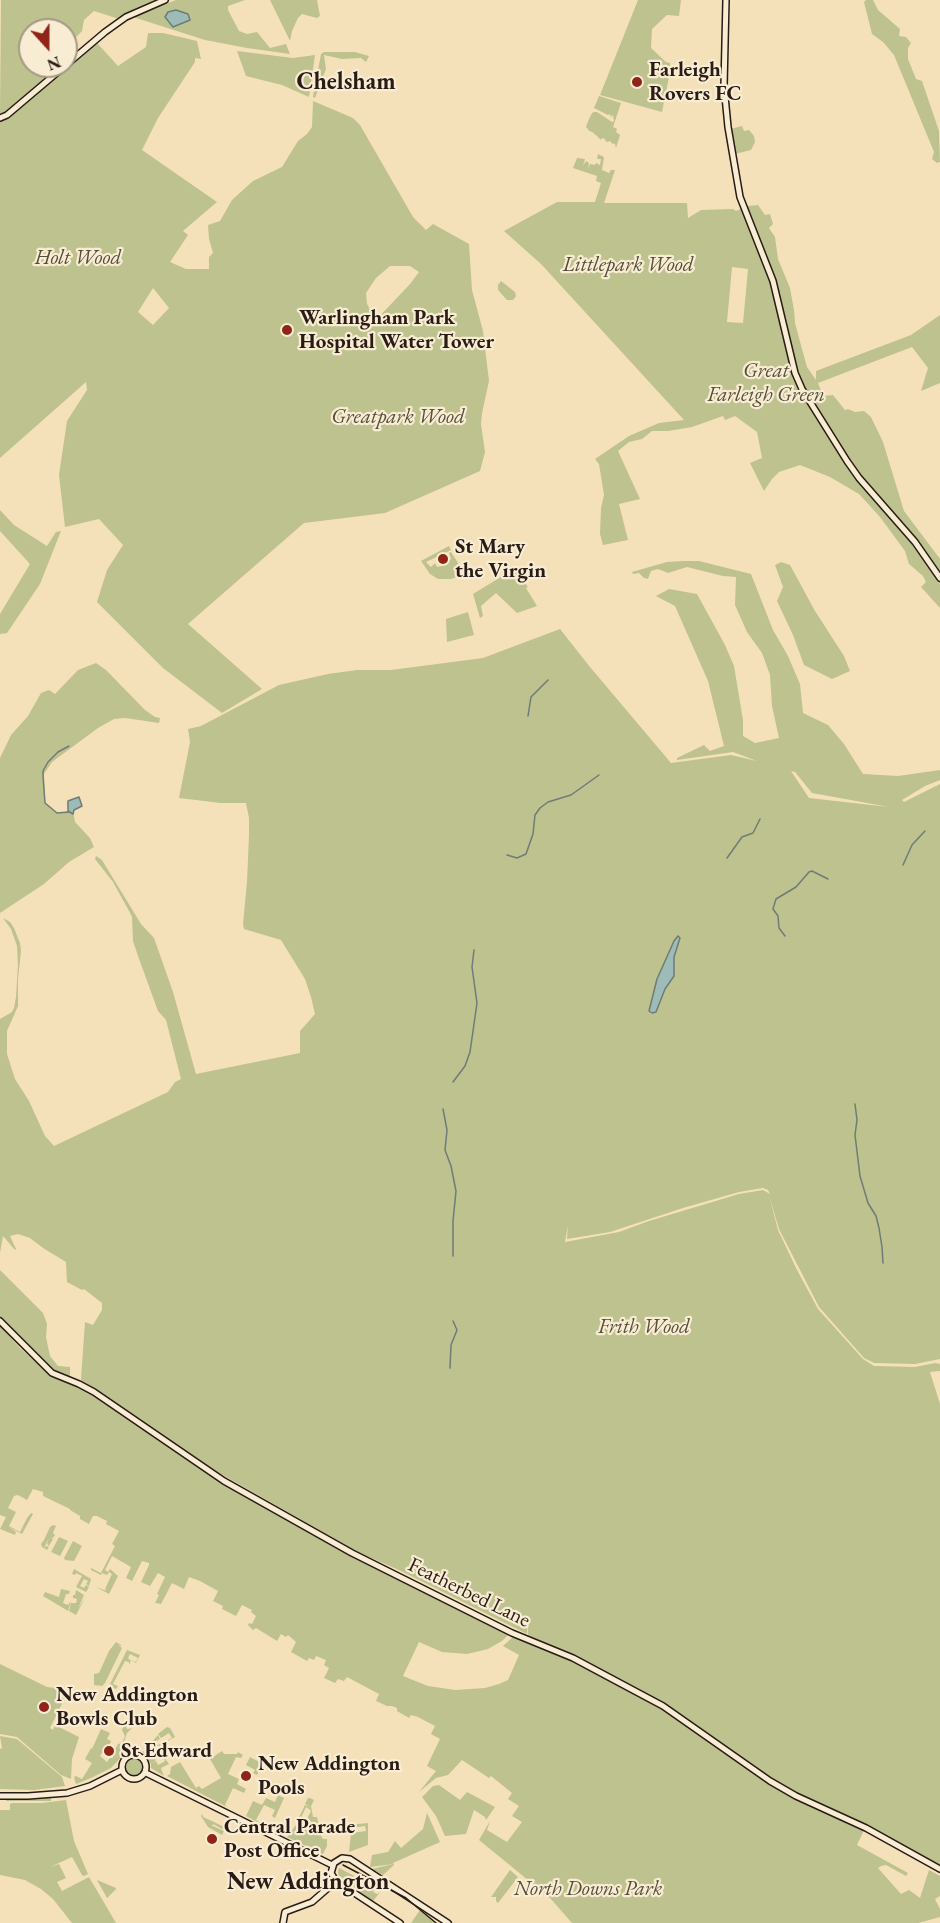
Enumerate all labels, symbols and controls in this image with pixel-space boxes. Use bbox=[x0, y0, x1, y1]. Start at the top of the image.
north arrow bbox=[18, 18, 78, 78]
text: N bbox=[44, 51, 64, 76]
place label: Farleigh Rovers FC bbox=[649, 57, 741, 107]
district label: Chelsham bbox=[296, 68, 396, 96]
marker: Farleigh Rovers FC bbox=[630, 75, 644, 89]
park label: Holt Wood bbox=[35, 245, 121, 271]
park label: Littlepark Wood bbox=[562, 252, 694, 278]
place label: Warlingham Park Hospital Water Tower bbox=[299, 305, 494, 355]
marker: Warlingham Park Hospital Water Tower bbox=[280, 323, 294, 337]
park label: Great Farleigh Green bbox=[707, 358, 825, 408]
park label: Greatpark Wood bbox=[331, 404, 465, 430]
place label: St Mary the Virgin bbox=[455, 534, 546, 584]
marker: St Mary the Virgin bbox=[436, 552, 450, 566]
park label: Frith Wood bbox=[598, 1314, 690, 1340]
street label: Featherbed Lane bbox=[404, 1553, 534, 1633]
place label: New Addington Bowls Club bbox=[56, 1682, 198, 1732]
marker: New Addington Bowls Club bbox=[37, 1700, 51, 1714]
place label: St Edward bbox=[121, 1738, 212, 1764]
marker: St Edward bbox=[102, 1744, 116, 1758]
place label: New Addington Pools bbox=[258, 1751, 400, 1801]
marker: New Addington Pools bbox=[239, 1769, 253, 1783]
place label: Central Parade Post Office bbox=[224, 1814, 355, 1864]
marker: Central Parade Post Office bbox=[205, 1832, 219, 1846]
district label: New Addington bbox=[227, 1868, 389, 1896]
park label: North Downs Park bbox=[514, 1876, 662, 1902]

